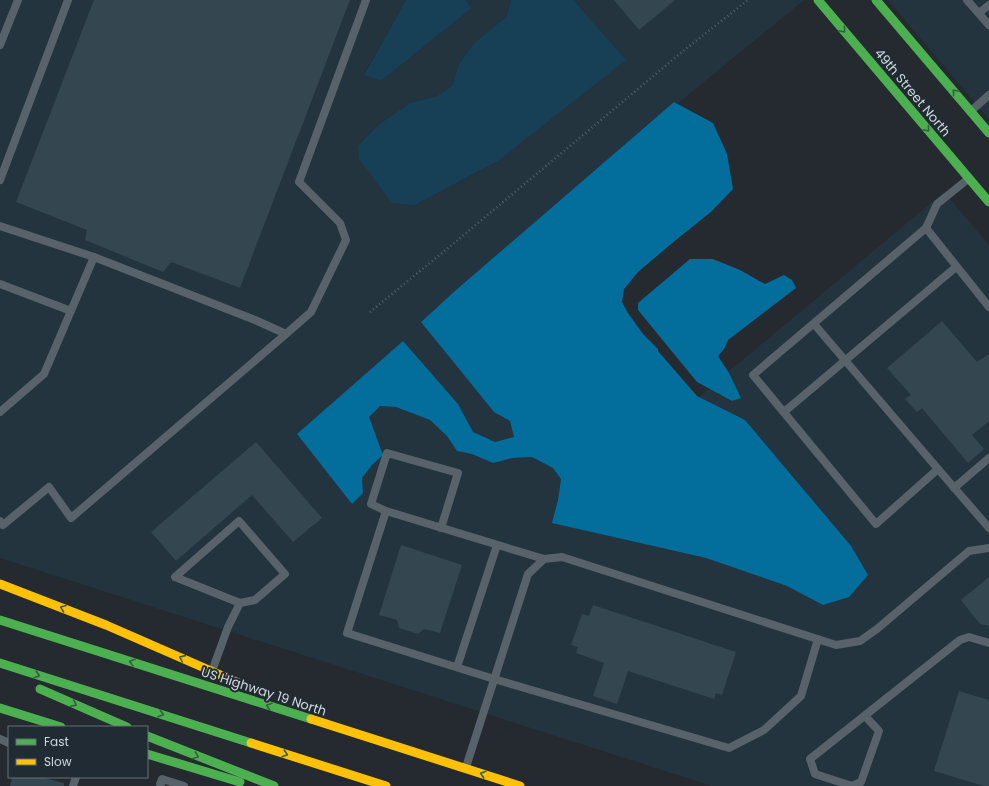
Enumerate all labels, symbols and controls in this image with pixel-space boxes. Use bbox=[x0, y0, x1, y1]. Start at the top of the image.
one-way arrow bbox=[839, 25, 846, 32]
street label: 49th Street North bbox=[870, 44, 955, 140]
one-way arrow bbox=[952, 90, 959, 97]
one-way arrow bbox=[923, 124, 930, 132]
one-way arrow bbox=[59, 605, 66, 613]
one-way arrow bbox=[179, 655, 187, 663]
one-way arrow bbox=[129, 658, 136, 667]
street label: US Highway 19 North bbox=[199, 662, 329, 721]
one-way arrow bbox=[33, 670, 40, 679]
one-way arrow bbox=[70, 699, 78, 707]
one-way arrow bbox=[266, 702, 273, 711]
one-way arrow bbox=[157, 709, 164, 718]
legend bbox=[8, 726, 148, 778]
text: Fast bbox=[44, 733, 69, 750]
one-way arrow bbox=[281, 749, 288, 758]
one-way arrow bbox=[193, 751, 200, 759]
text: Slow bbox=[44, 753, 72, 770]
one-way arrow bbox=[480, 770, 487, 779]

